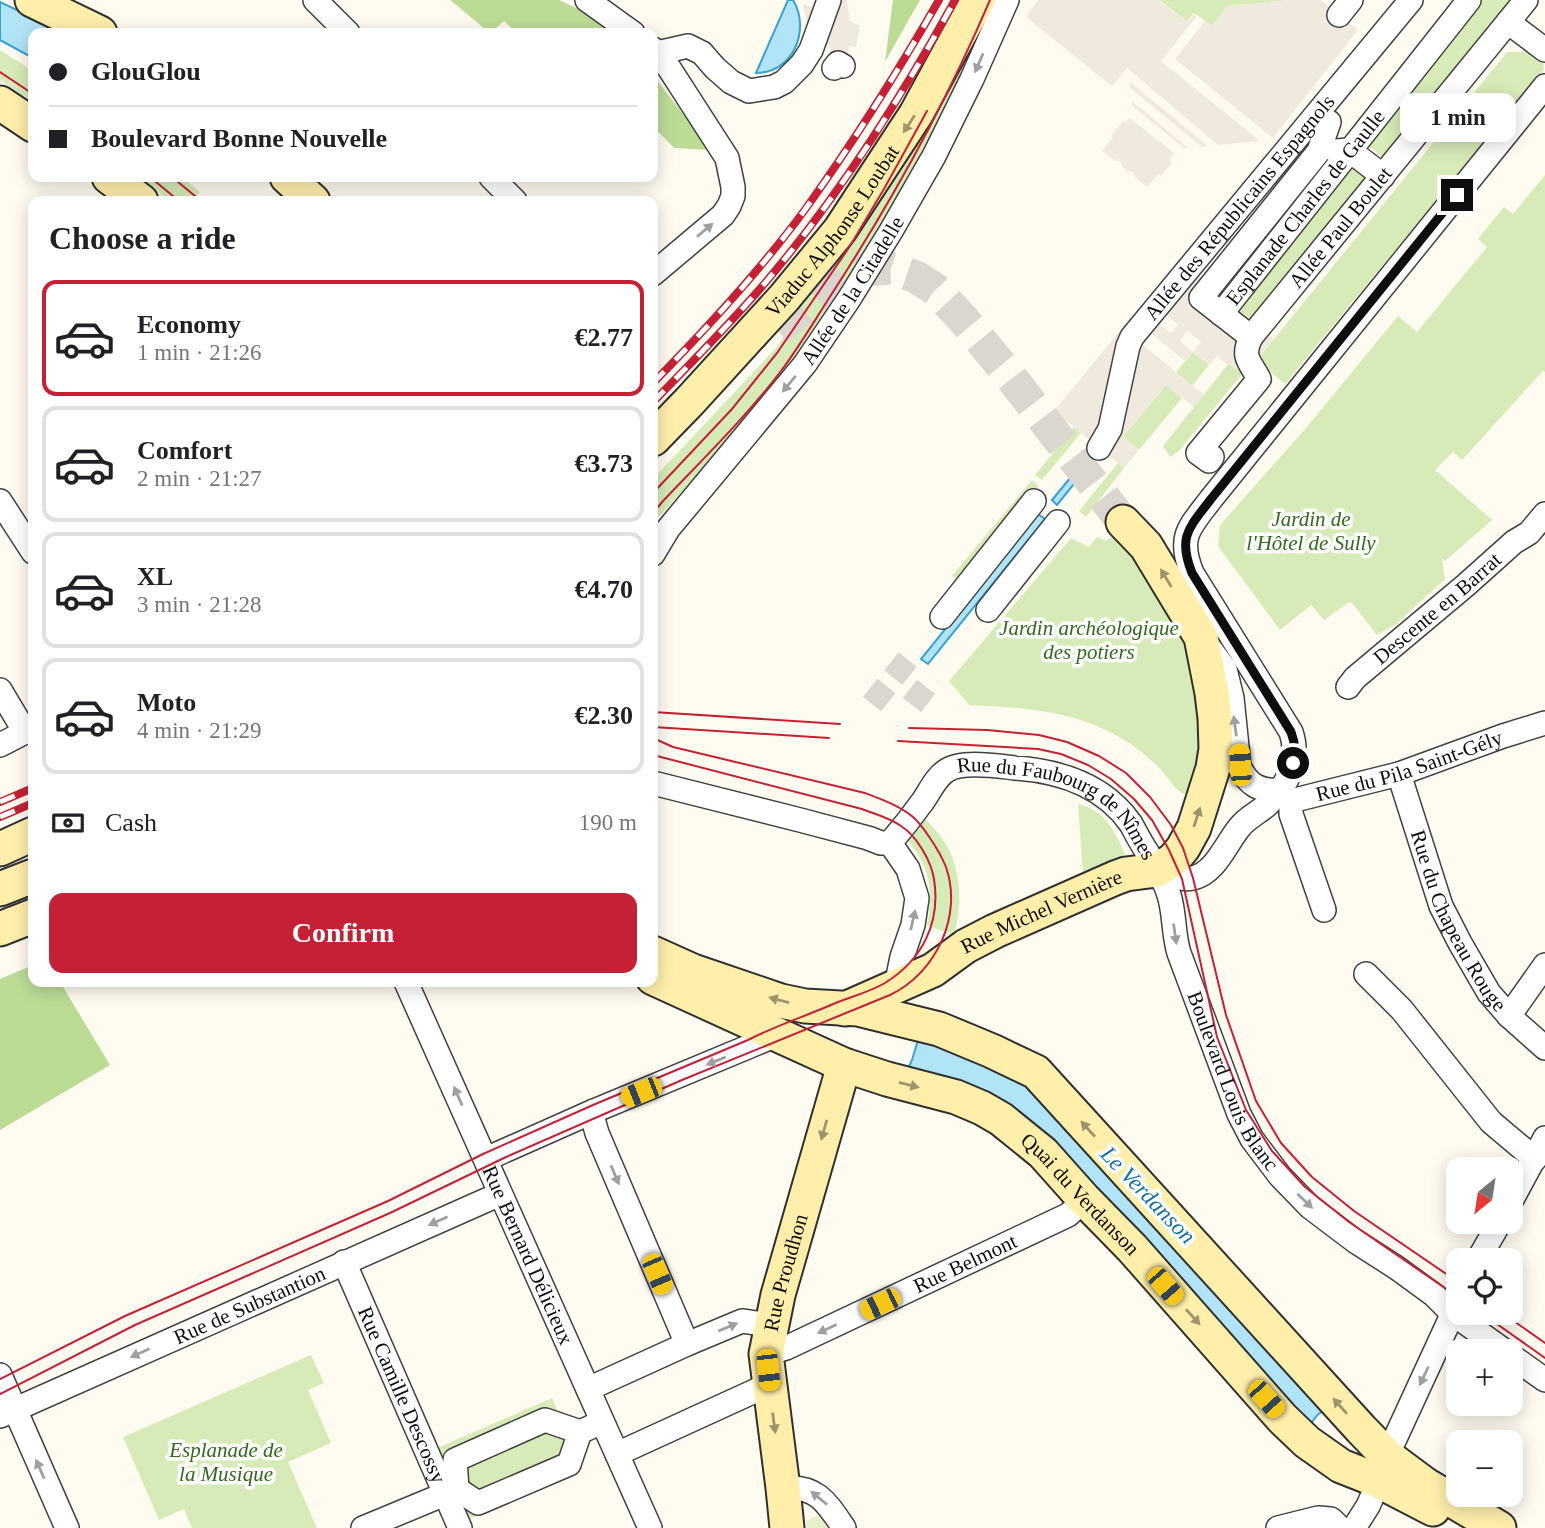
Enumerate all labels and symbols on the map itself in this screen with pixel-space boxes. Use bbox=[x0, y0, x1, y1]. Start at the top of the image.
one-way arrow bbox=[973, 52, 984, 73]
street label: Allée des Républicains Espagnols bbox=[1139, 90, 1340, 325]
callout: 1 min bbox=[1399, 94, 1515, 142]
street label: Esplanade Charles de Gaulle bbox=[1221, 105, 1390, 310]
one-way arrow bbox=[902, 115, 916, 133]
street label: Viaduc Alphonse Loubat bbox=[760, 141, 904, 322]
street label: Allée Paul Boulet bbox=[1284, 162, 1397, 293]
route end bbox=[1441, 179, 1473, 211]
street label: Allée de la Citadelle bbox=[796, 212, 909, 370]
one-way arrow bbox=[696, 222, 714, 238]
one-way arrow bbox=[781, 375, 797, 393]
park label: Jardin de l'Hôtel de Sully bbox=[1246, 507, 1376, 555]
street label: Descente en Barrat bbox=[1369, 547, 1506, 669]
one-way arrow bbox=[1159, 569, 1172, 588]
park label: Jardin archéologique des potiers bbox=[999, 616, 1179, 664]
one-way arrow bbox=[1230, 715, 1241, 737]
street label: Rue du Pila Saint-Gély bbox=[1313, 725, 1506, 806]
car bbox=[1229, 743, 1252, 787]
route start bbox=[1277, 747, 1309, 779]
street label: Rue du Faubourg de Nîmes bbox=[956, 752, 1161, 864]
one-way arrow bbox=[1192, 807, 1203, 828]
street label: Rue du Chapeau Rouge bbox=[1406, 827, 1512, 1016]
street label: Rue Michel Vernière bbox=[957, 865, 1125, 959]
one-way arrow bbox=[908, 909, 919, 931]
one-way arrow bbox=[1170, 923, 1181, 945]
street label: Boulevard Louis Blanc bbox=[1182, 988, 1284, 1175]
one-way arrow bbox=[767, 994, 789, 1005]
one-way arrow bbox=[706, 1056, 727, 1067]
car bbox=[618, 1074, 665, 1110]
one-way arrow bbox=[898, 1080, 920, 1091]
one-way arrow bbox=[452, 1086, 463, 1107]
one-way arrow bbox=[819, 1120, 829, 1141]
one-way arrow bbox=[1081, 1121, 1096, 1138]
street label: Quai du Verdanson bbox=[1016, 1128, 1145, 1260]
water label: Le Verdanson bbox=[1095, 1141, 1200, 1249]
north arrow bbox=[1446, 1157, 1522, 1234]
street label: Rue Bernard Délicieux bbox=[478, 1162, 579, 1349]
one-way arrow bbox=[610, 1164, 621, 1185]
one-way arrow bbox=[1296, 1193, 1313, 1209]
street label: Rue Proudhon bbox=[759, 1211, 813, 1334]
one-way arrow bbox=[428, 1215, 448, 1227]
street label: Rue Belmont bbox=[910, 1229, 1021, 1298]
car bbox=[640, 1251, 675, 1297]
street label: Rue de Substantion bbox=[170, 1261, 330, 1349]
car bbox=[1144, 1263, 1187, 1309]
car bbox=[857, 1285, 904, 1323]
street label: Rue Camille Descossy bbox=[353, 1303, 451, 1487]
one-way arrow bbox=[1185, 1308, 1201, 1326]
one-way arrow bbox=[717, 1322, 738, 1333]
one-way arrow bbox=[817, 1323, 837, 1334]
one-way arrow bbox=[130, 1348, 151, 1359]
car bbox=[756, 1348, 781, 1392]
one-way arrow bbox=[1419, 1366, 1430, 1386]
car bbox=[1245, 1376, 1288, 1422]
one-way arrow bbox=[1333, 1398, 1349, 1415]
one-way arrow bbox=[769, 1412, 780, 1434]
park label: Esplanade de la Musique bbox=[168, 1438, 283, 1486]
one-way arrow bbox=[34, 1459, 46, 1479]
one-way arrow bbox=[811, 1491, 829, 1506]

